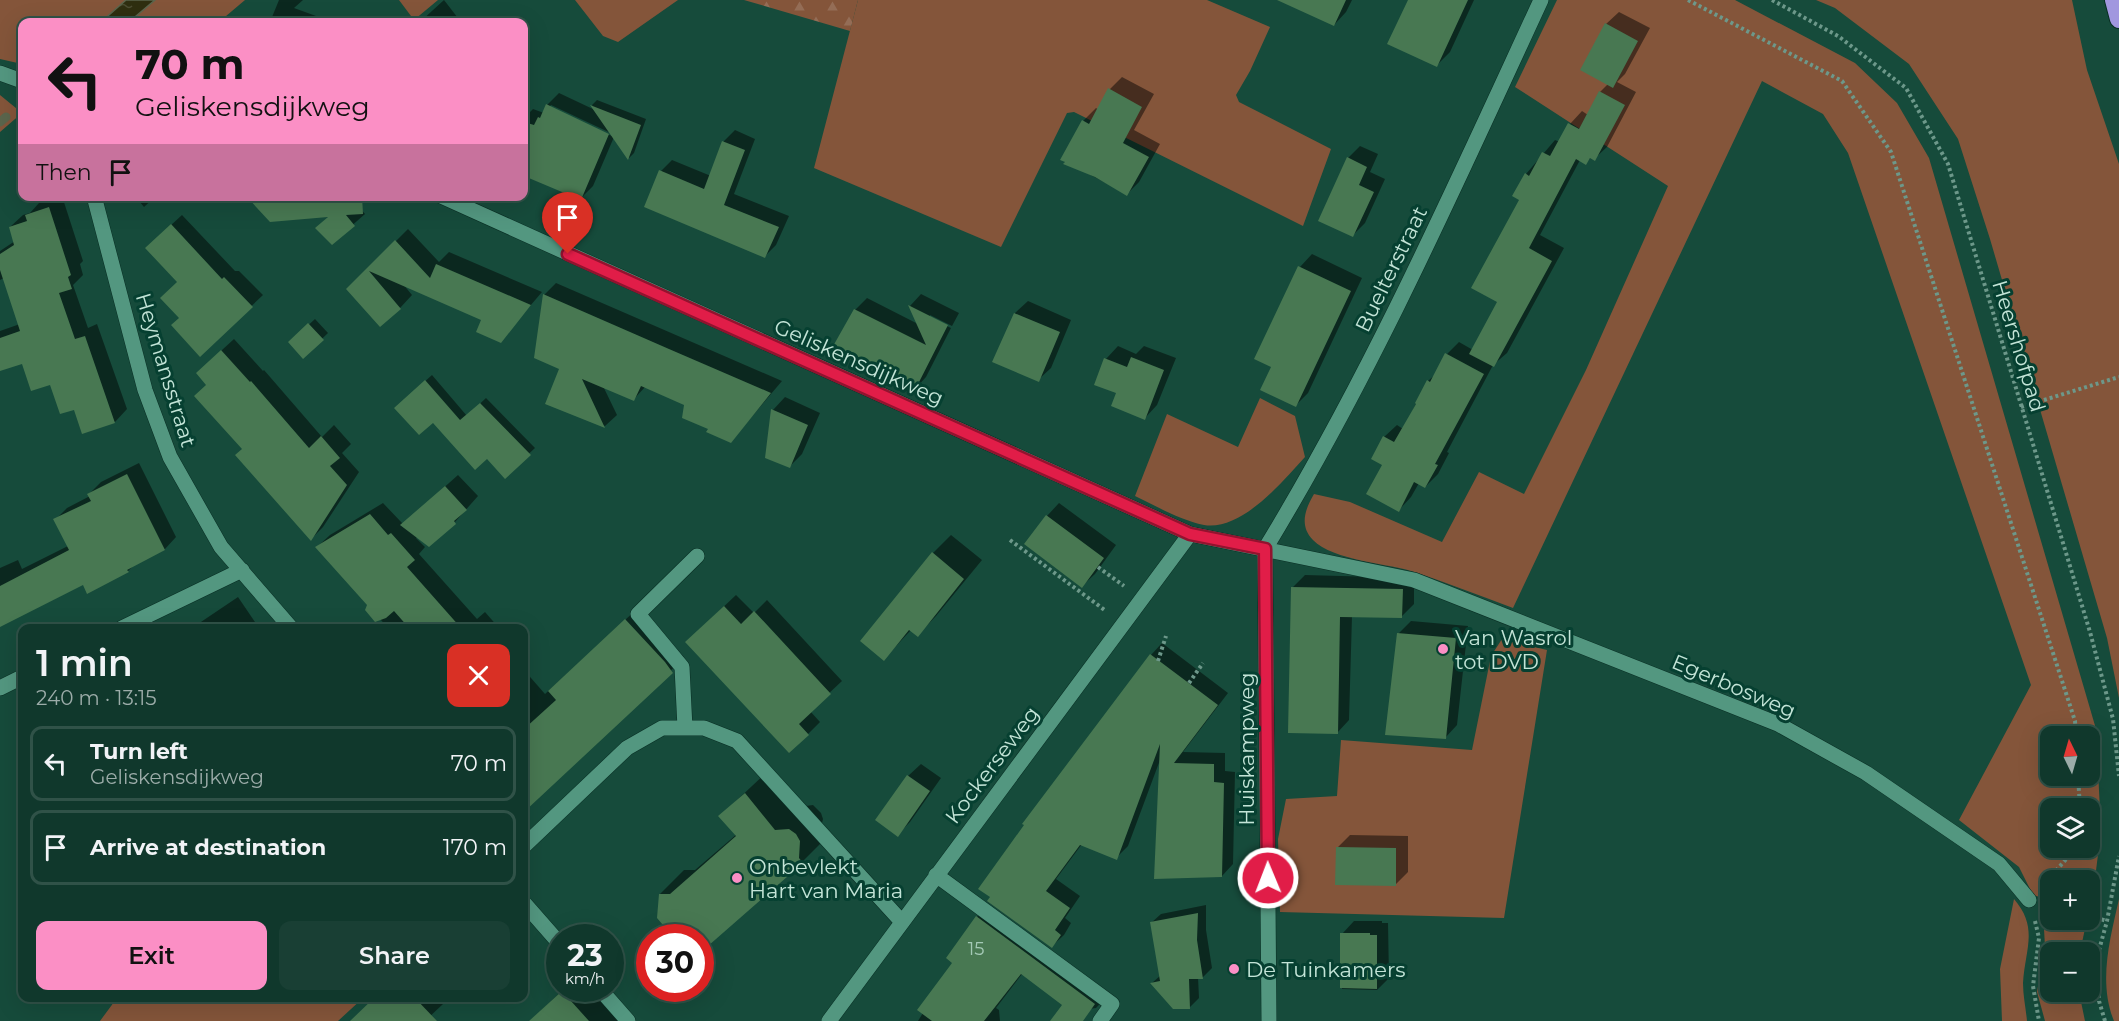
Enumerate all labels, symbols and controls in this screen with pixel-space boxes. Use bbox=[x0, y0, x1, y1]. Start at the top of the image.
text: 70 m bbox=[135, 38, 245, 90]
icon: left bbox=[36, 42, 114, 120]
text: Geliskensdijkweg bbox=[135, 90, 370, 123]
icon: arrive bbox=[104, 156, 137, 189]
text: Then bbox=[36, 159, 92, 186]
pin bbox=[542, 192, 593, 254]
icon: arrive bbox=[551, 201, 584, 234]
street label: Buelterstraat bbox=[1350, 202, 1432, 336]
street label: Heershofpad bbox=[1987, 277, 2051, 415]
street label: Heymansstraat bbox=[131, 290, 201, 450]
street label: Geliskensdijkweg bbox=[771, 313, 947, 411]
place label: Van Wasrol tot DVD bbox=[1455, 625, 1572, 674]
text: 1 min bbox=[36, 641, 133, 685]
marker: Van Wasrol tot DVD bbox=[1436, 642, 1450, 656]
button: close bbox=[447, 644, 510, 707]
street label: Egerbosweg bbox=[1668, 649, 1800, 723]
street label: Huiskampweg bbox=[1234, 672, 1259, 826]
text: 240 m · 13:15 bbox=[36, 686, 157, 710]
street label: Kockerseweg bbox=[940, 701, 1044, 829]
north arrow bbox=[2040, 726, 2100, 786]
map controls bbox=[2040, 726, 2100, 1002]
text: Turn left bbox=[90, 738, 188, 765]
icon: left bbox=[39, 747, 72, 780]
text: 70 m bbox=[451, 750, 507, 777]
text: Geliskensdijkweg bbox=[90, 765, 264, 789]
button: layers bbox=[2040, 798, 2100, 858]
icon: arrive bbox=[39, 831, 72, 864]
text: Arrive at destination bbox=[90, 834, 326, 861]
text: 170 m bbox=[443, 834, 507, 861]
position arrow bbox=[1236, 846, 1300, 910]
place label: Onbevlekt Hart van Maria bbox=[749, 854, 903, 903]
button: + bbox=[2040, 870, 2100, 930]
marker: Onbevlekt Hart van Maria bbox=[730, 871, 744, 885]
button: Exit bbox=[36, 921, 267, 990]
button: Share bbox=[279, 921, 510, 990]
speed limit sign: 30 bbox=[636, 924, 714, 1002]
text: 23 bbox=[567, 937, 603, 974]
house number: 15 bbox=[968, 938, 984, 960]
button: − bbox=[2040, 942, 2100, 1002]
place label: De Tuinkamers bbox=[1246, 957, 1406, 982]
marker: De Tuinkamers bbox=[1227, 962, 1241, 976]
text: km/h bbox=[565, 969, 605, 988]

